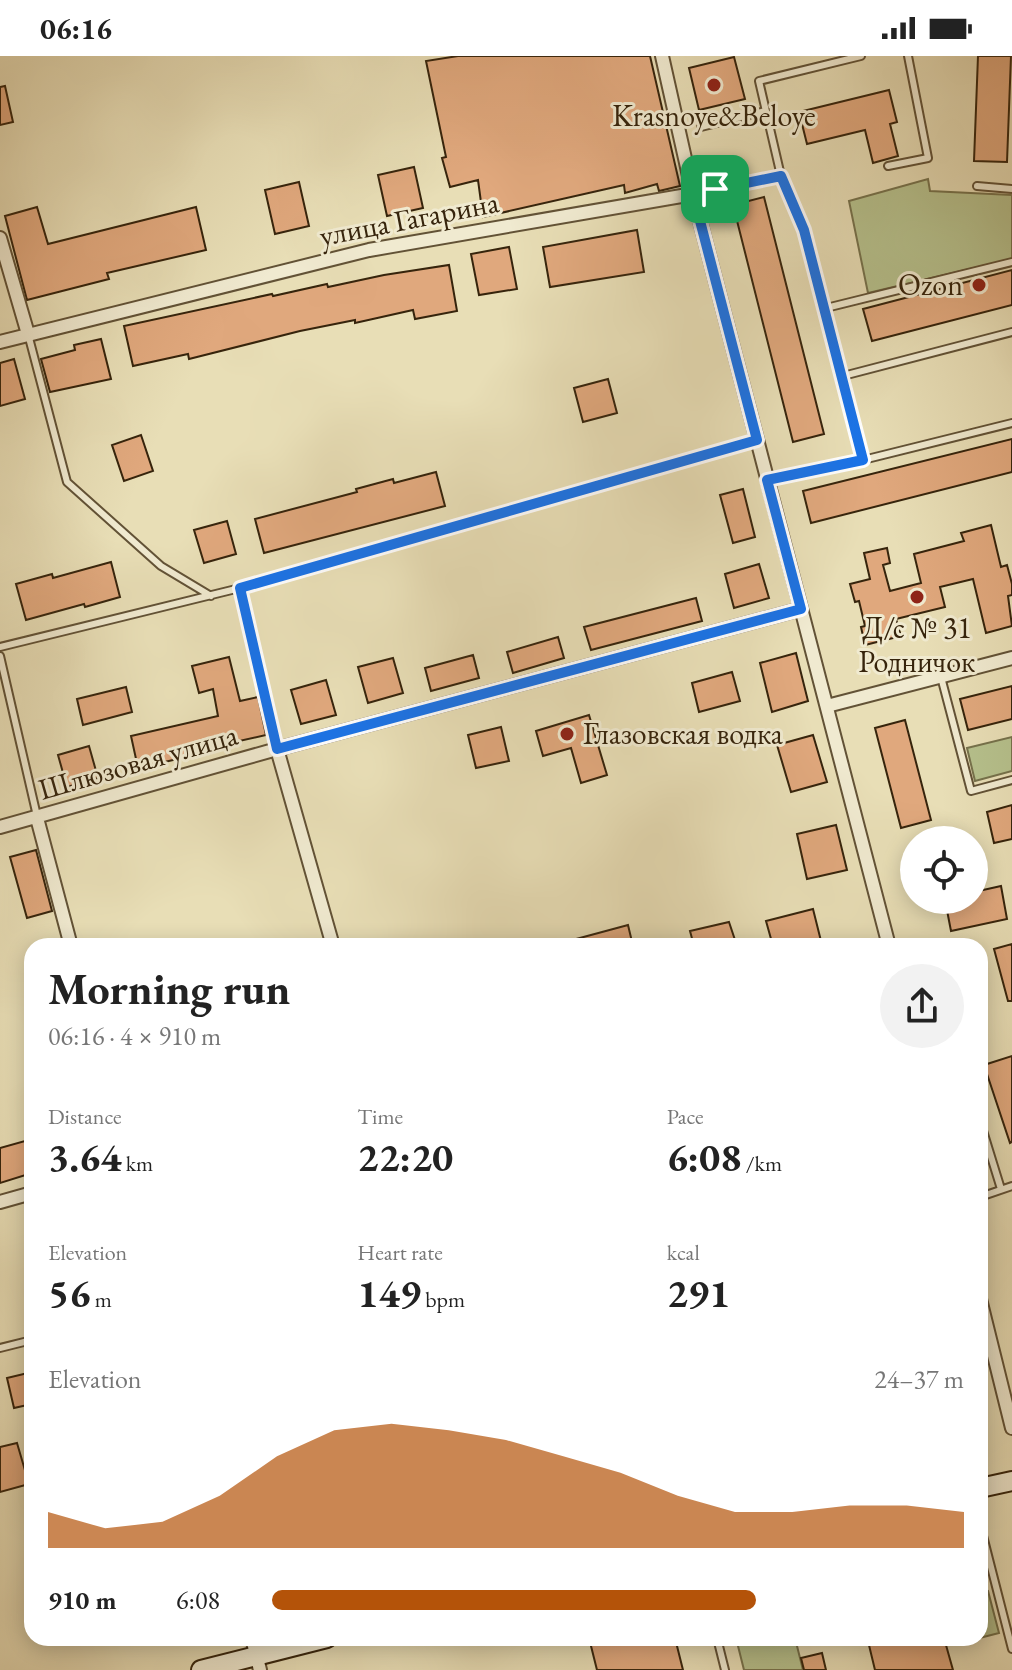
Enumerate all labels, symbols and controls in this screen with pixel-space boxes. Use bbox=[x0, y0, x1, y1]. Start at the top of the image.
text: 06:16 bbox=[40, 9, 112, 48]
marker: Krasnoye&Beloye bbox=[705, 76, 723, 94]
place label: Krasnoye&Beloye bbox=[612, 96, 816, 135]
pin bbox=[681, 155, 749, 223]
icon: arrive bbox=[693, 167, 737, 211]
street label: улица Гагарина bbox=[316, 182, 502, 255]
place label: Ozon bbox=[898, 265, 963, 304]
marker: Ozon bbox=[970, 276, 988, 294]
marker: Д/с № 31 Родничок bbox=[908, 588, 926, 606]
place label: Д/с № 31 Родничок bbox=[859, 608, 975, 681]
street label: Шлюзовая улица bbox=[34, 714, 242, 809]
place label: Глазовская водка bbox=[583, 714, 783, 753]
marker: Глазовская водка bbox=[558, 725, 576, 743]
map controls bbox=[900, 826, 988, 914]
button: locate bbox=[900, 826, 988, 914]
text: Morning run bbox=[48, 960, 290, 1017]
button: share bbox=[880, 964, 964, 1048]
text: 06:16 · 4 × 910 m bbox=[48, 1019, 221, 1053]
text: Distance bbox=[48, 1102, 121, 1131]
text: Time bbox=[357, 1102, 403, 1131]
text: Pace bbox=[667, 1102, 704, 1131]
text: 3.64 bbox=[48, 1131, 121, 1183]
text: 22:20 bbox=[357, 1131, 453, 1183]
text: 6:08 bbox=[667, 1131, 741, 1183]
text: km bbox=[121, 1149, 153, 1178]
text: /km bbox=[741, 1149, 782, 1178]
text: Elevation bbox=[48, 1238, 127, 1267]
text: Heart rate bbox=[357, 1238, 443, 1267]
text: kcal bbox=[667, 1238, 700, 1267]
text: 56 bbox=[48, 1267, 90, 1319]
text: 149 bbox=[357, 1267, 421, 1319]
text: 291 bbox=[667, 1267, 730, 1319]
text: m bbox=[90, 1285, 112, 1314]
text: bpm bbox=[421, 1285, 465, 1314]
text: Elevation bbox=[48, 1362, 142, 1396]
text: 24–37 m bbox=[874, 1362, 964, 1396]
text: 910 m bbox=[48, 1583, 116, 1617]
text: 6:08 bbox=[176, 1583, 220, 1617]

